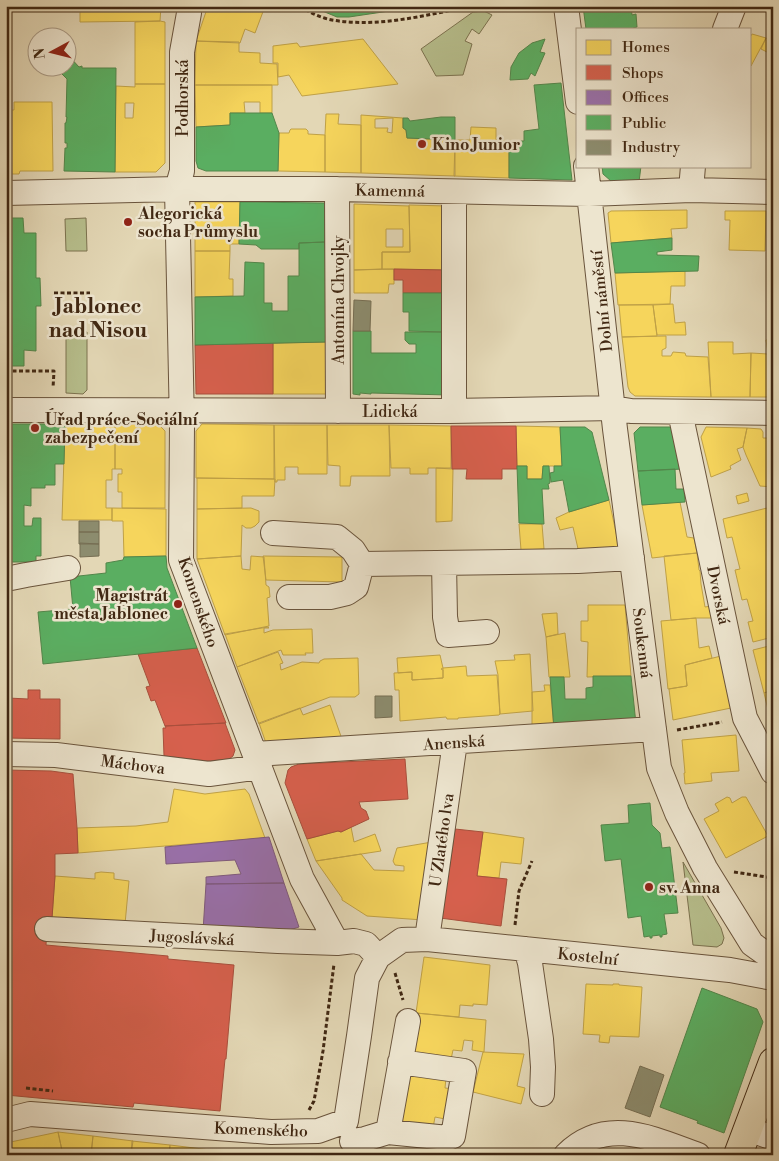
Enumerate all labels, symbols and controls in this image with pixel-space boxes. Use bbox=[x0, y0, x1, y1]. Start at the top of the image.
north arrow bbox=[28, 28, 78, 78]
legend bbox=[576, 28, 752, 168]
text: Homes bbox=[622, 38, 670, 57]
text: N bbox=[30, 47, 50, 60]
street label: Podhorská bbox=[173, 58, 193, 137]
text: Shops bbox=[622, 64, 663, 83]
text: Offices bbox=[622, 88, 669, 107]
text: Public bbox=[622, 114, 666, 133]
place label: Kino Junior bbox=[432, 135, 520, 155]
marker: Kino Junior bbox=[416, 138, 428, 150]
text: Industry bbox=[622, 138, 681, 157]
street label: Kamenná bbox=[355, 180, 426, 202]
place label: Alegorická socha Průmyslu bbox=[137, 204, 258, 242]
marker: Alegorická socha Průmyslu bbox=[122, 216, 134, 228]
street label: Antonína Chvojky bbox=[329, 235, 349, 365]
street label: Dolní náměstí bbox=[587, 248, 617, 353]
district label: Jablonec nad Nisou bbox=[49, 294, 147, 344]
street label: Lidická bbox=[362, 402, 419, 422]
place label: Úřad práce-Sociální zabezpečení bbox=[45, 408, 199, 448]
marker: Úřad práce-Sociální zabezpečení bbox=[29, 422, 41, 434]
street label: Komenského bbox=[173, 555, 223, 650]
street label: Dvorská bbox=[702, 564, 734, 627]
place label: Magistrát města Jablonec bbox=[54, 586, 168, 624]
marker: Magistrát města Jablonec bbox=[172, 598, 184, 610]
street label: Soukenná bbox=[628, 607, 656, 680]
street label: Anenská bbox=[421, 731, 487, 755]
street label: Máchova bbox=[100, 751, 167, 779]
street label: U Zlatého lva bbox=[426, 791, 459, 888]
place label: sv. Anna bbox=[659, 878, 720, 898]
marker: sv. Anna bbox=[643, 881, 655, 893]
street label: Jugoslávská bbox=[148, 926, 236, 950]
street label: Kostelní bbox=[557, 944, 620, 970]
street label: Komenského bbox=[214, 1118, 308, 1142]

